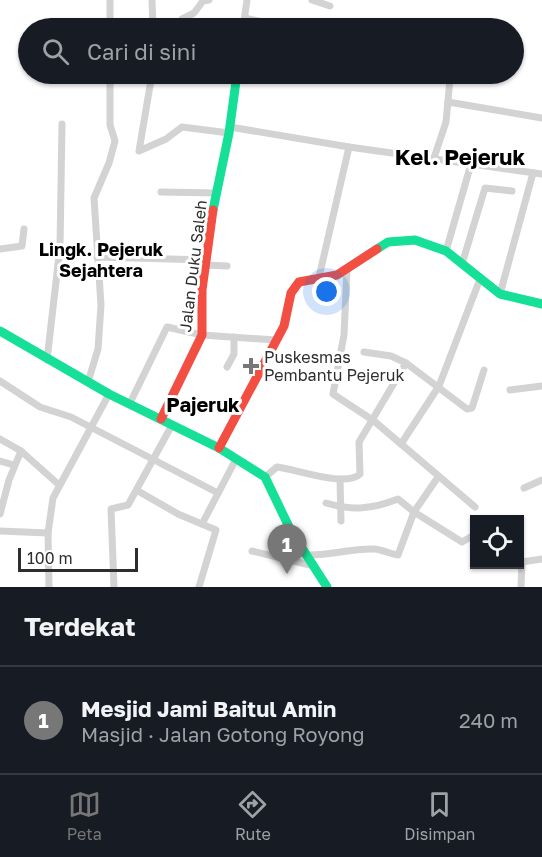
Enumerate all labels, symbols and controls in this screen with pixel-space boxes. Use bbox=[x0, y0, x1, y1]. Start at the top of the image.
search box bbox=[18, 18, 524, 84]
icon: search bbox=[39, 35, 72, 68]
text: Cari di sini bbox=[87, 38, 196, 65]
district label: Kel. Pejeruk bbox=[395, 143, 525, 170]
street label: Jalan Duku Saleh bbox=[175, 199, 211, 333]
district label: Lingk. Pejeruk Sejahtera bbox=[39, 238, 164, 281]
your location bbox=[312, 277, 341, 306]
place label: Puskesmas Pembantu Pejeruk bbox=[264, 347, 405, 385]
marker: Puskesmas Pembantu Pejeruk bbox=[242, 357, 260, 375]
district label: Pajeruk bbox=[166, 392, 240, 416]
map controls bbox=[470, 515, 524, 569]
button: locate bbox=[470, 515, 524, 569]
pin: 1 bbox=[268, 524, 306, 574]
scale bar bbox=[18, 545, 138, 572]
text: 100 m bbox=[27, 548, 73, 568]
text: Terdekat bbox=[24, 611, 136, 642]
text: Mesjid Jami Baitul Amin bbox=[81, 695, 336, 722]
text: 1 bbox=[38, 708, 49, 732]
text: 240 m bbox=[459, 708, 518, 732]
text: Masjid · Jalan Gotong Royong bbox=[81, 722, 365, 746]
tab: Peta bbox=[67, 788, 102, 844]
tab: Rute bbox=[235, 788, 271, 844]
tab: Disimpan bbox=[404, 788, 475, 844]

